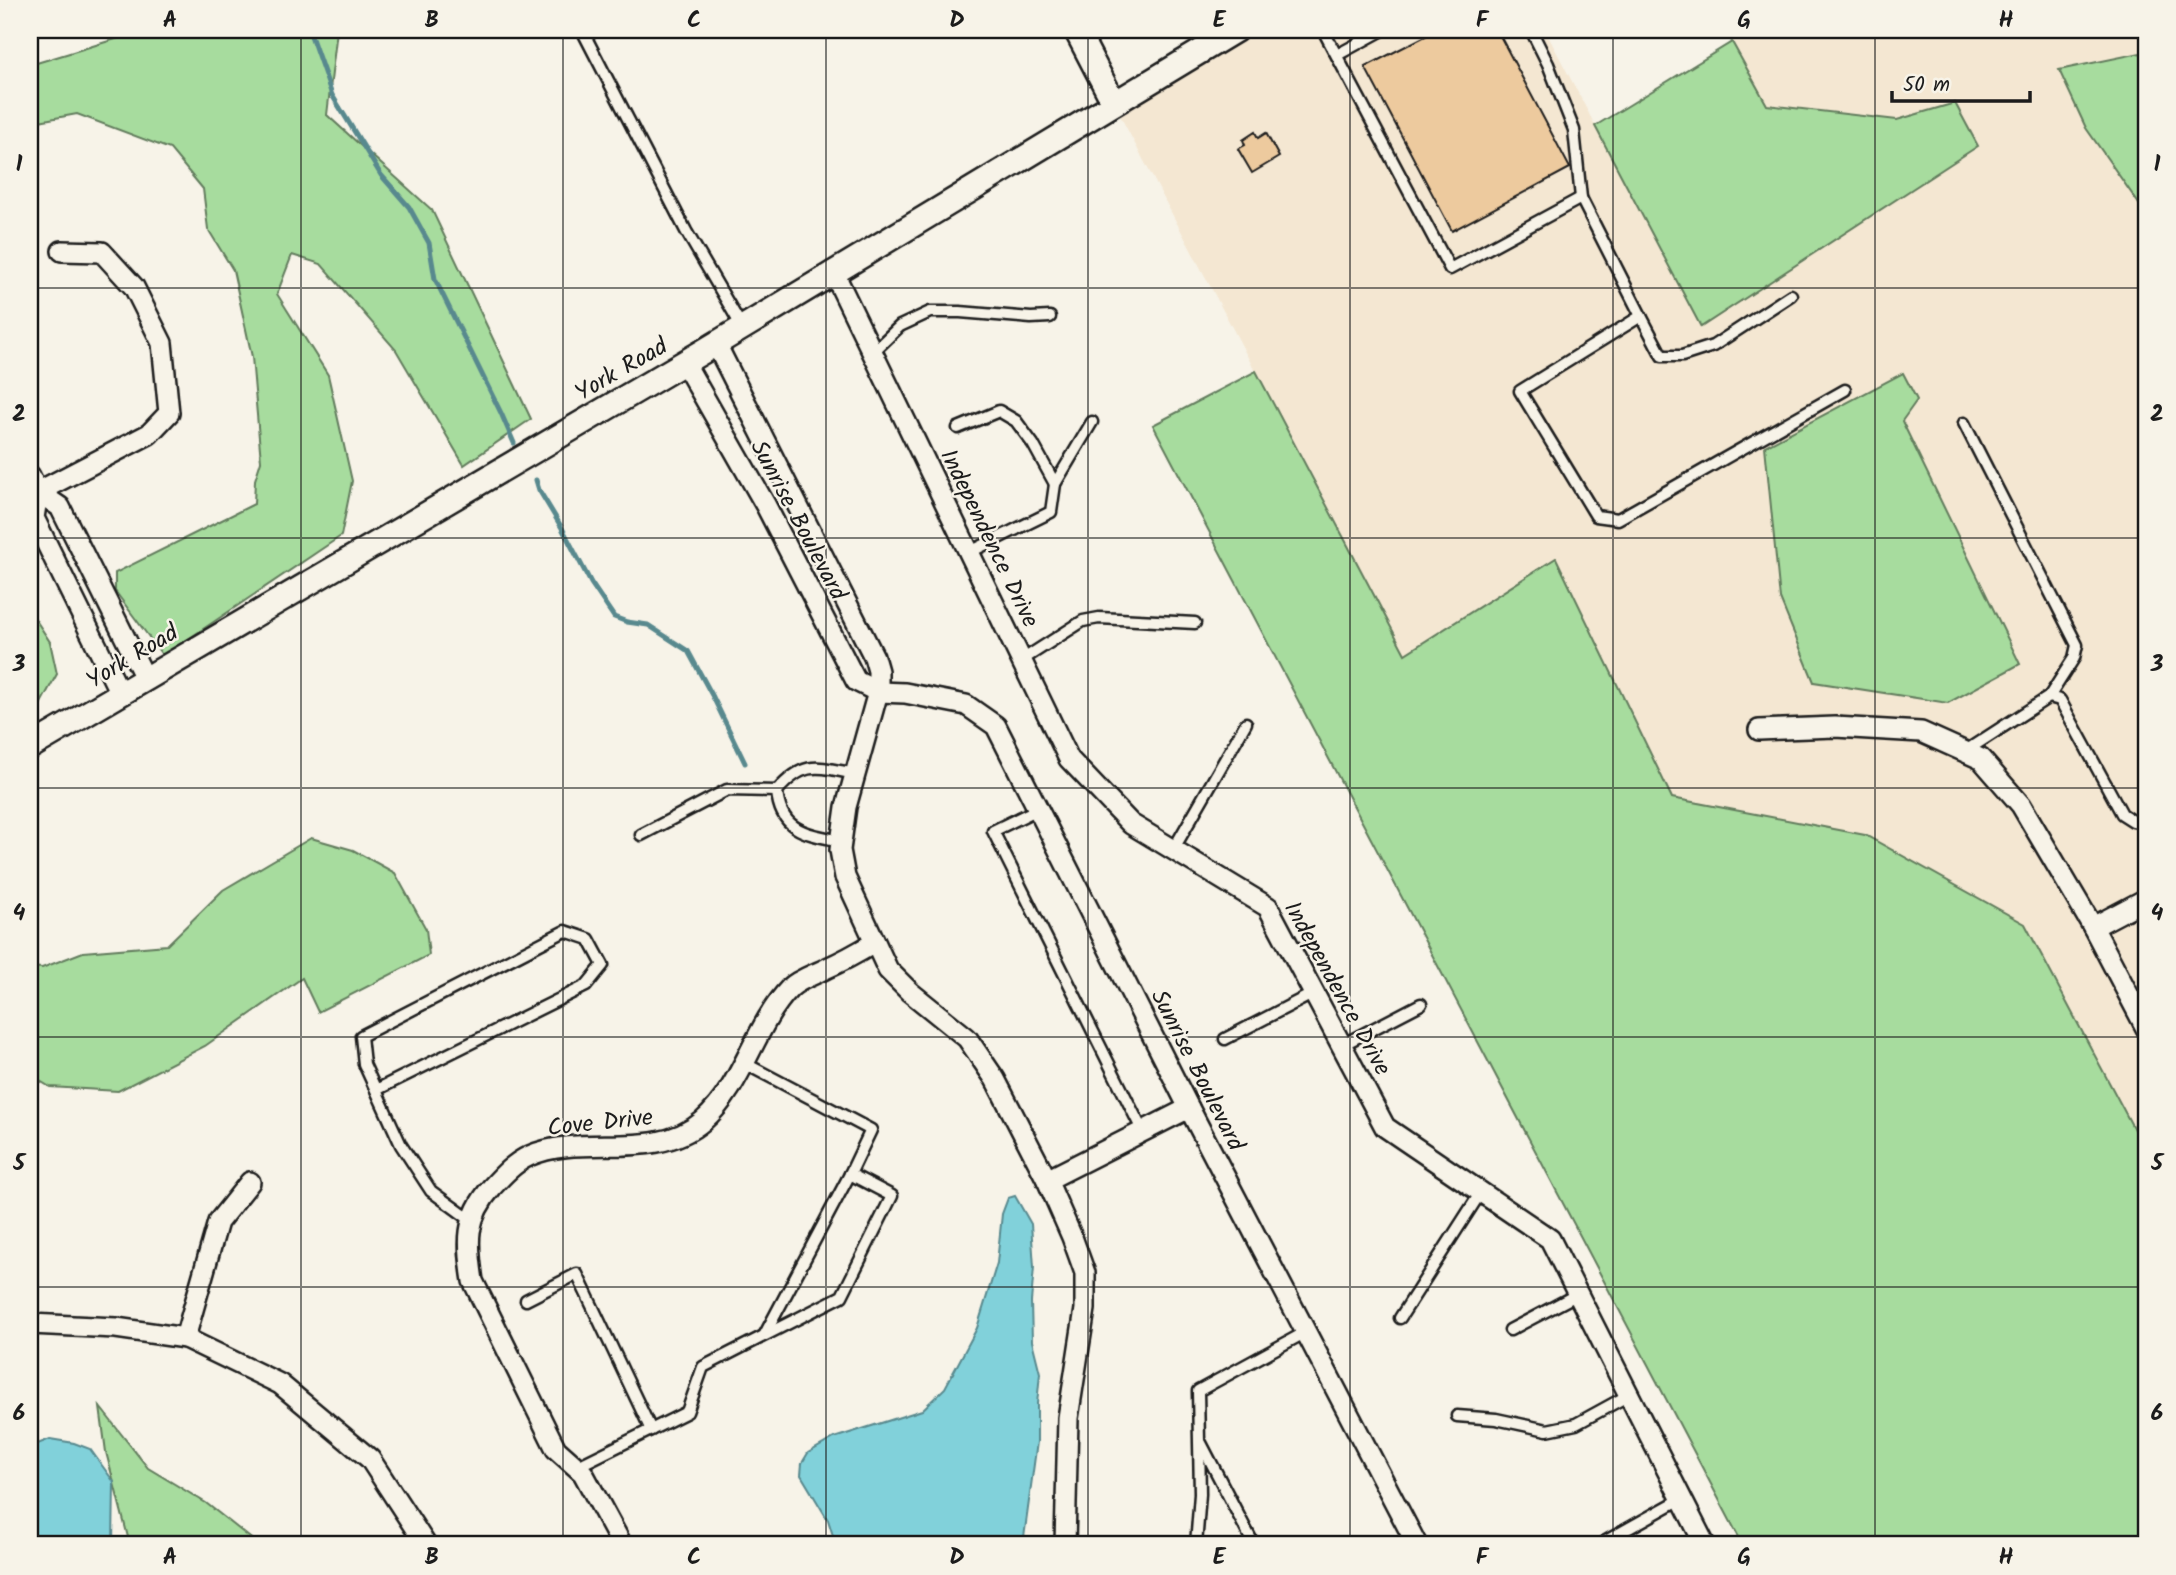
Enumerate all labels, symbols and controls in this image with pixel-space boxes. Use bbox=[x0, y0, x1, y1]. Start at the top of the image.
text: A bbox=[163, 3, 177, 39]
text: B bbox=[425, 3, 439, 39]
text: C bbox=[687, 3, 701, 39]
text: D bbox=[949, 3, 965, 39]
text: E bbox=[1213, 3, 1227, 39]
text: F bbox=[1476, 3, 1490, 39]
text: G bbox=[1737, 3, 1751, 39]
text: H bbox=[1999, 3, 2014, 39]
scale bar bbox=[1892, 60, 2031, 104]
text: 50 m bbox=[1903, 69, 1950, 102]
text: 1 bbox=[16, 147, 23, 183]
text: 1 bbox=[2154, 147, 2161, 183]
street label: York Road bbox=[568, 327, 676, 413]
text: 2 bbox=[12, 397, 26, 433]
text: 2 bbox=[2150, 397, 2164, 433]
street label: Sunrise Boulevard bbox=[739, 433, 857, 609]
street label: Independence Drive bbox=[928, 443, 1049, 635]
street label: York Road bbox=[79, 614, 187, 700]
text: 3 bbox=[12, 647, 26, 683]
text: 3 bbox=[2150, 647, 2164, 683]
street label: Independence Drive bbox=[1272, 894, 1401, 1084]
text: 4 bbox=[13, 896, 26, 932]
text: 4 bbox=[2151, 896, 2164, 932]
street label: Sunrise Boulevard bbox=[1139, 983, 1255, 1159]
street label: Cove Drive bbox=[545, 1099, 655, 1148]
text: 5 bbox=[12, 1146, 27, 1182]
text: 5 bbox=[2150, 1146, 2165, 1182]
text: 6 bbox=[13, 1396, 25, 1432]
text: 6 bbox=[2151, 1396, 2163, 1432]
text: A bbox=[163, 1540, 177, 1575]
text: B bbox=[425, 1540, 439, 1575]
text: C bbox=[687, 1540, 701, 1575]
text: D bbox=[949, 1540, 965, 1575]
text: E bbox=[1213, 1540, 1227, 1575]
text: F bbox=[1476, 1540, 1490, 1575]
text: G bbox=[1737, 1540, 1751, 1575]
text: H bbox=[1999, 1540, 2014, 1575]

